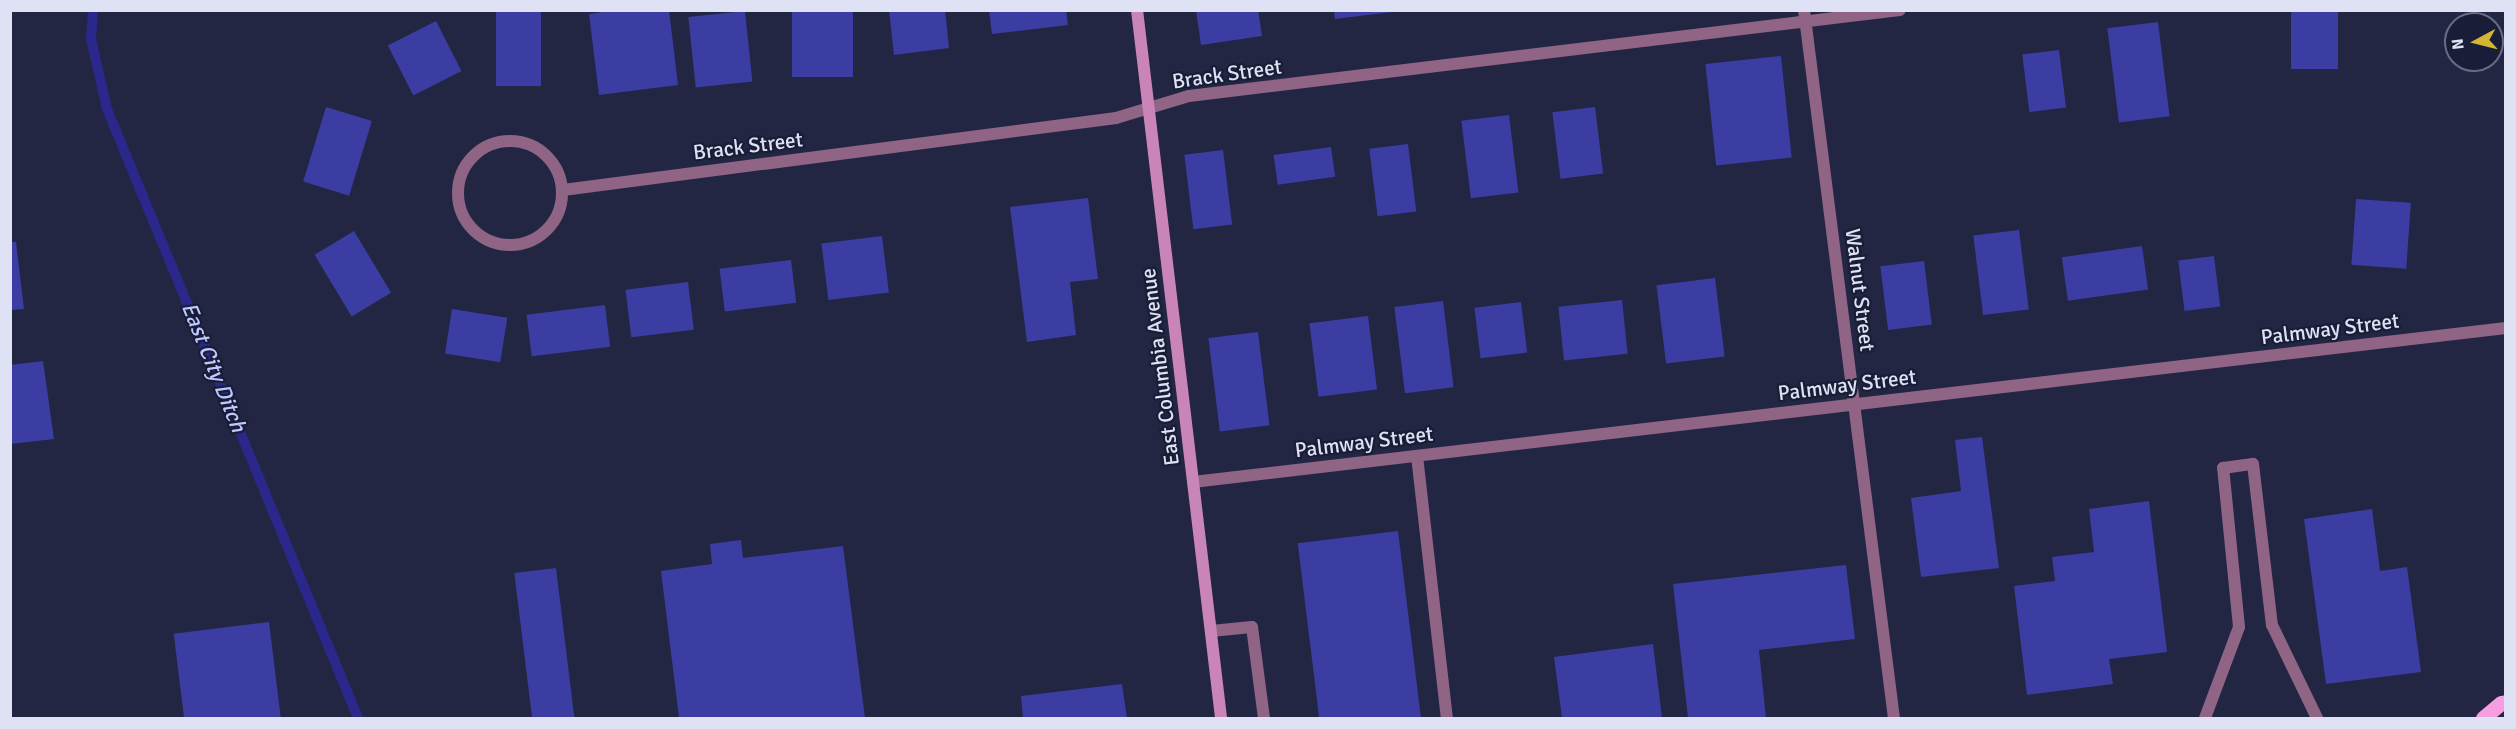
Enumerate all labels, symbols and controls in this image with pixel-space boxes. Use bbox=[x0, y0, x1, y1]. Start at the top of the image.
north arrow bbox=[2444, 12, 2504, 72]
text: N bbox=[2448, 37, 2469, 51]
street label: Brack Street bbox=[1171, 54, 1283, 94]
street label: Brack Street bbox=[692, 127, 804, 165]
street label: Walnut Street bbox=[1840, 227, 1880, 353]
street label: East Columbia Avenue bbox=[1135, 267, 1185, 467]
water label: East City Ditch bbox=[176, 298, 252, 436]
street label: Palmway Street bbox=[2259, 308, 2401, 350]
street label: Palmway Street bbox=[1776, 364, 1918, 406]
street label: Palmway Street bbox=[1293, 421, 1435, 463]

